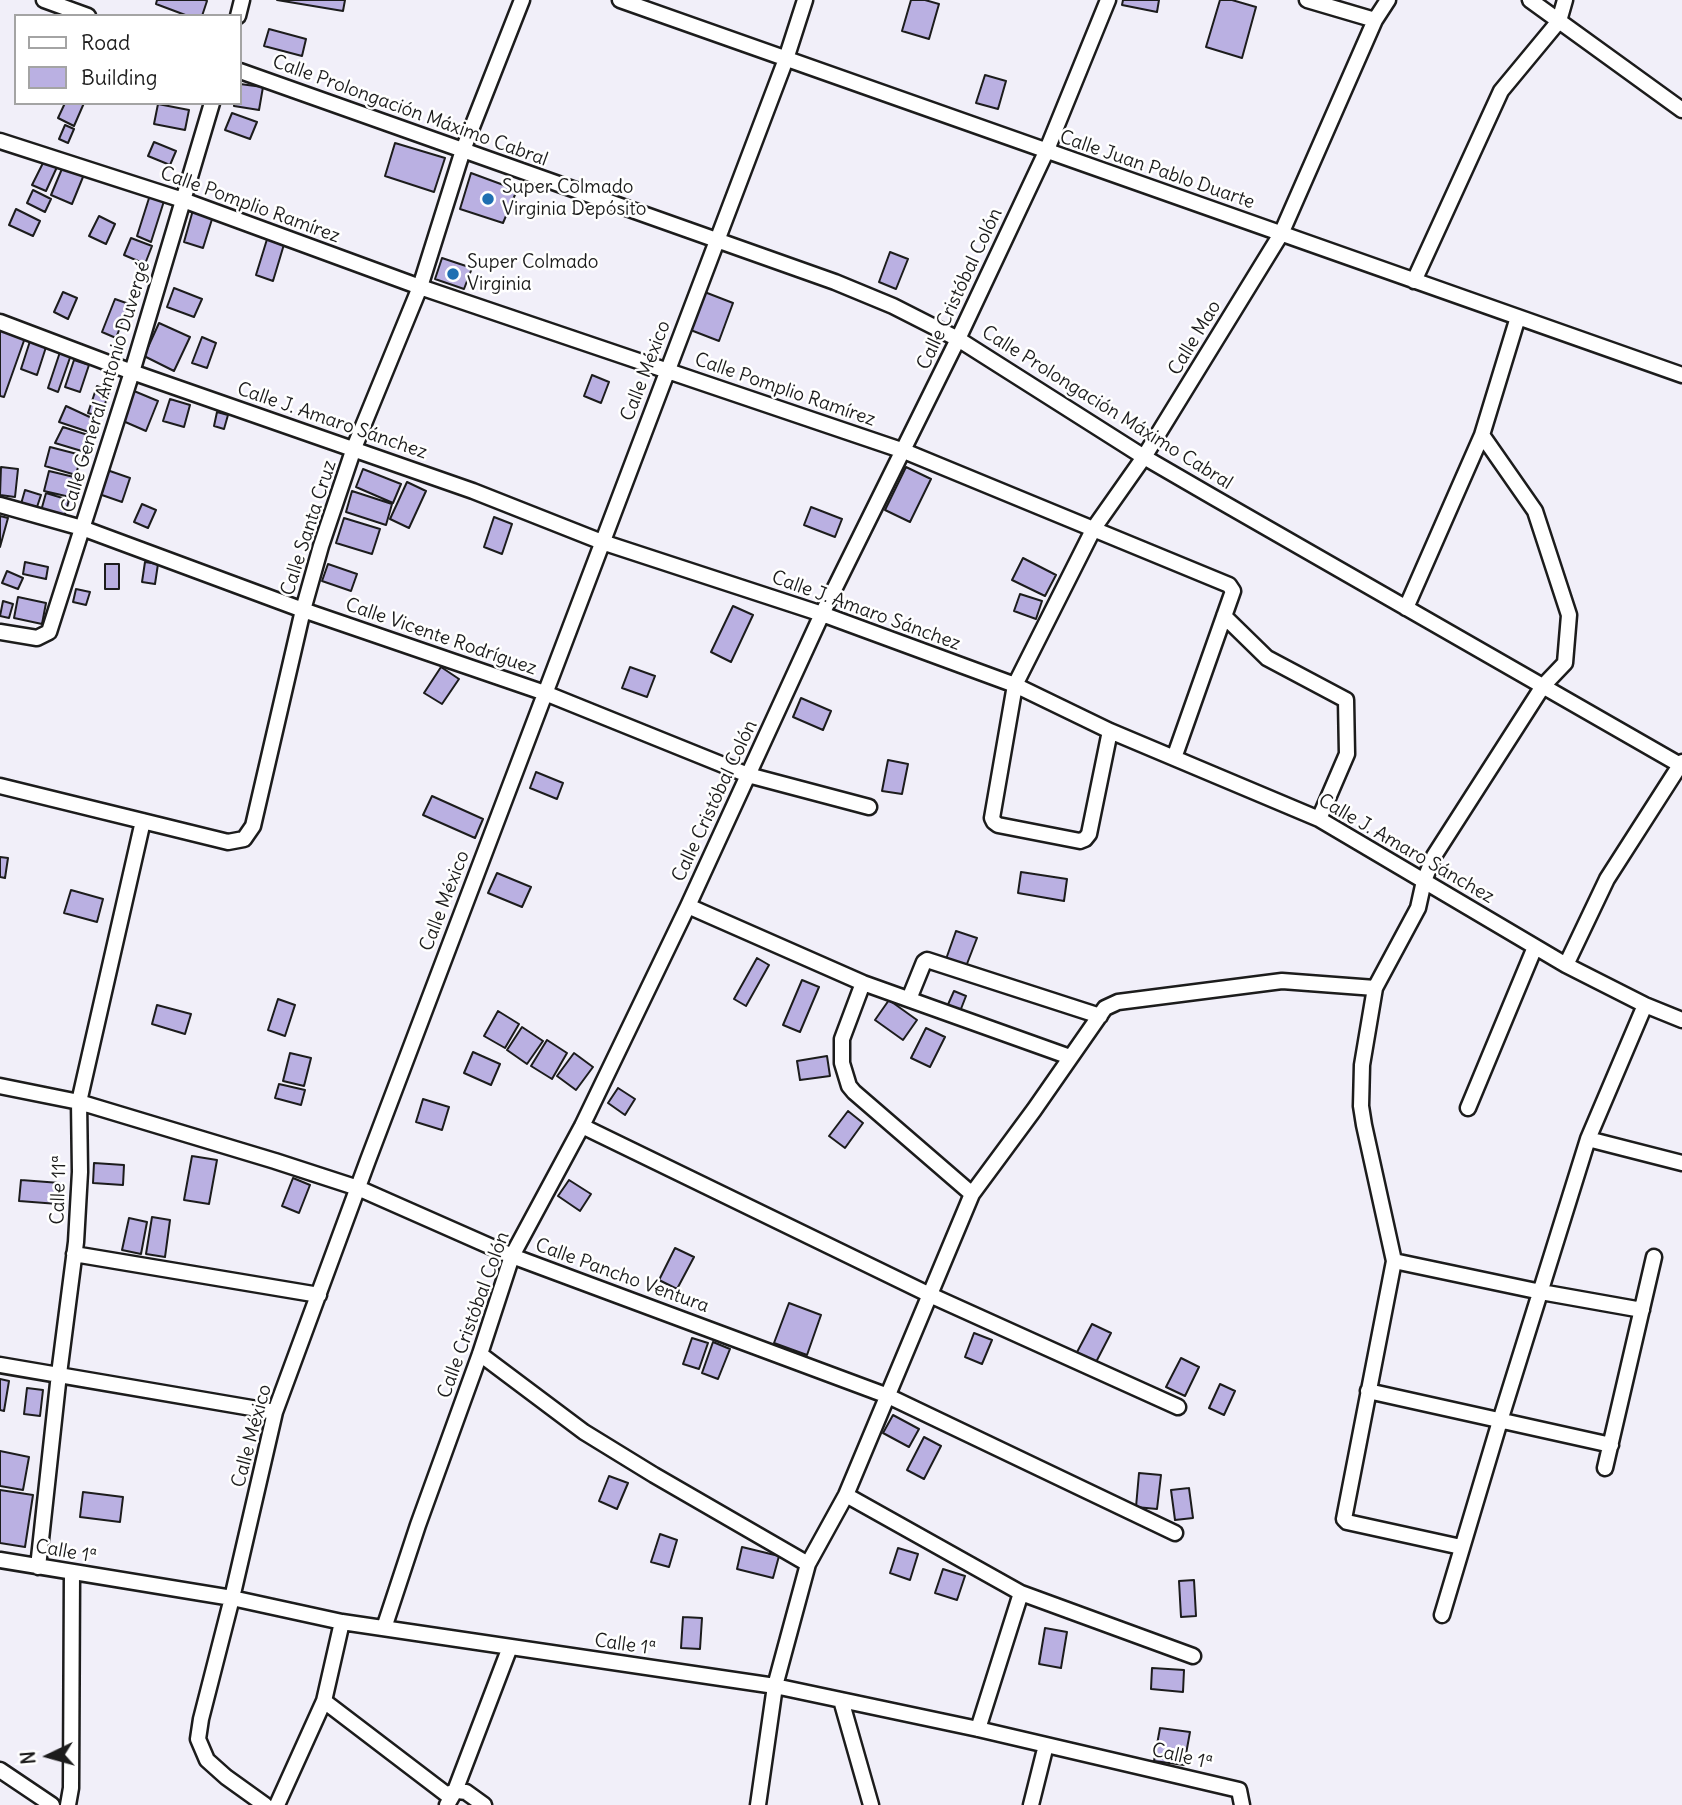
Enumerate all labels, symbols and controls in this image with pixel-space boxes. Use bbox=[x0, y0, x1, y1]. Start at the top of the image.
legend bbox=[14, 14, 242, 105]
text: Road bbox=[81, 29, 130, 56]
street label: Calle Prolongación Máximo Cabral bbox=[269, 50, 551, 172]
text: Building bbox=[81, 64, 157, 91]
street label: Calle Juan Pablo Duarte bbox=[1056, 126, 1258, 214]
street label: Calle Pomplio Ramírez bbox=[157, 162, 343, 248]
place label: Super Colmado Virginia Depósito bbox=[502, 177, 646, 221]
marker: Super Colmado Virginia Depósito bbox=[480, 191, 496, 207]
street label: Calle Cristóbal Colón bbox=[913, 205, 1007, 373]
place label: Super Colmado Virginia bbox=[467, 252, 599, 296]
street label: Calle General Antonio Duvergé bbox=[57, 258, 155, 516]
marker: Super Colmado Virginia bbox=[445, 266, 461, 282]
street label: Calle Mao bbox=[1164, 296, 1226, 380]
street label: Calle México bbox=[616, 318, 676, 424]
street label: Calle Prolongación Máximo Cabral bbox=[977, 321, 1237, 495]
street label: Calle Pomplio Ramírez bbox=[692, 348, 878, 432]
street label: Calle J. Amaro Sánchez bbox=[234, 378, 430, 464]
street label: Calle Santa Cruz bbox=[276, 458, 342, 598]
street label: Calle J. Amaro Sánchez bbox=[768, 566, 964, 656]
street label: Calle Vicente Rodríguez bbox=[342, 594, 540, 680]
street label: Calle Cristóbal Colón bbox=[668, 717, 762, 885]
street label: Calle J. Amaro Sánchez bbox=[1314, 789, 1498, 909]
street label: Calle México bbox=[415, 848, 475, 954]
street label: Calle 11ª bbox=[46, 1155, 72, 1225]
street label: Calle Cristóbal Colón bbox=[433, 1229, 515, 1401]
street label: Calle Pancho Ventura bbox=[532, 1234, 712, 1318]
street label: Calle México bbox=[227, 1382, 277, 1490]
street label: Calle 1ª bbox=[34, 1535, 98, 1569]
street label: Calle 1ª bbox=[593, 1629, 657, 1661]
north arrow bbox=[14, 1721, 84, 1791]
street label: Calle 1ª bbox=[1149, 1739, 1215, 1775]
text: N bbox=[16, 1750, 41, 1765]

